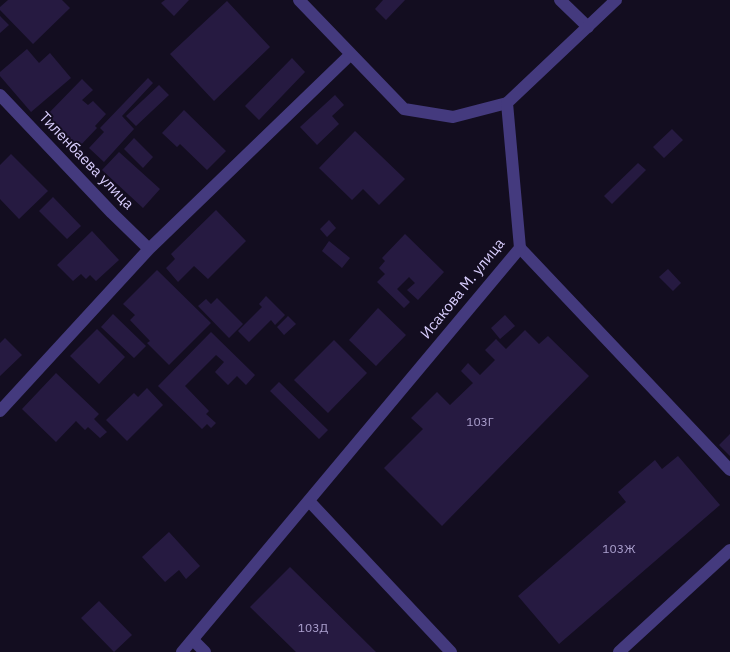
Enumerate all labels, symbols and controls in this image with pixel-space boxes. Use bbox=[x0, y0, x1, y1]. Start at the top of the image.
street label: Тиленбаева улица bbox=[35, 109, 137, 213]
street label: Исакова М. улица bbox=[417, 235, 509, 343]
house number: 103Г bbox=[466, 416, 494, 430]
house number: 103Ж bbox=[602, 543, 636, 557]
house number: 103Д bbox=[298, 622, 328, 636]

